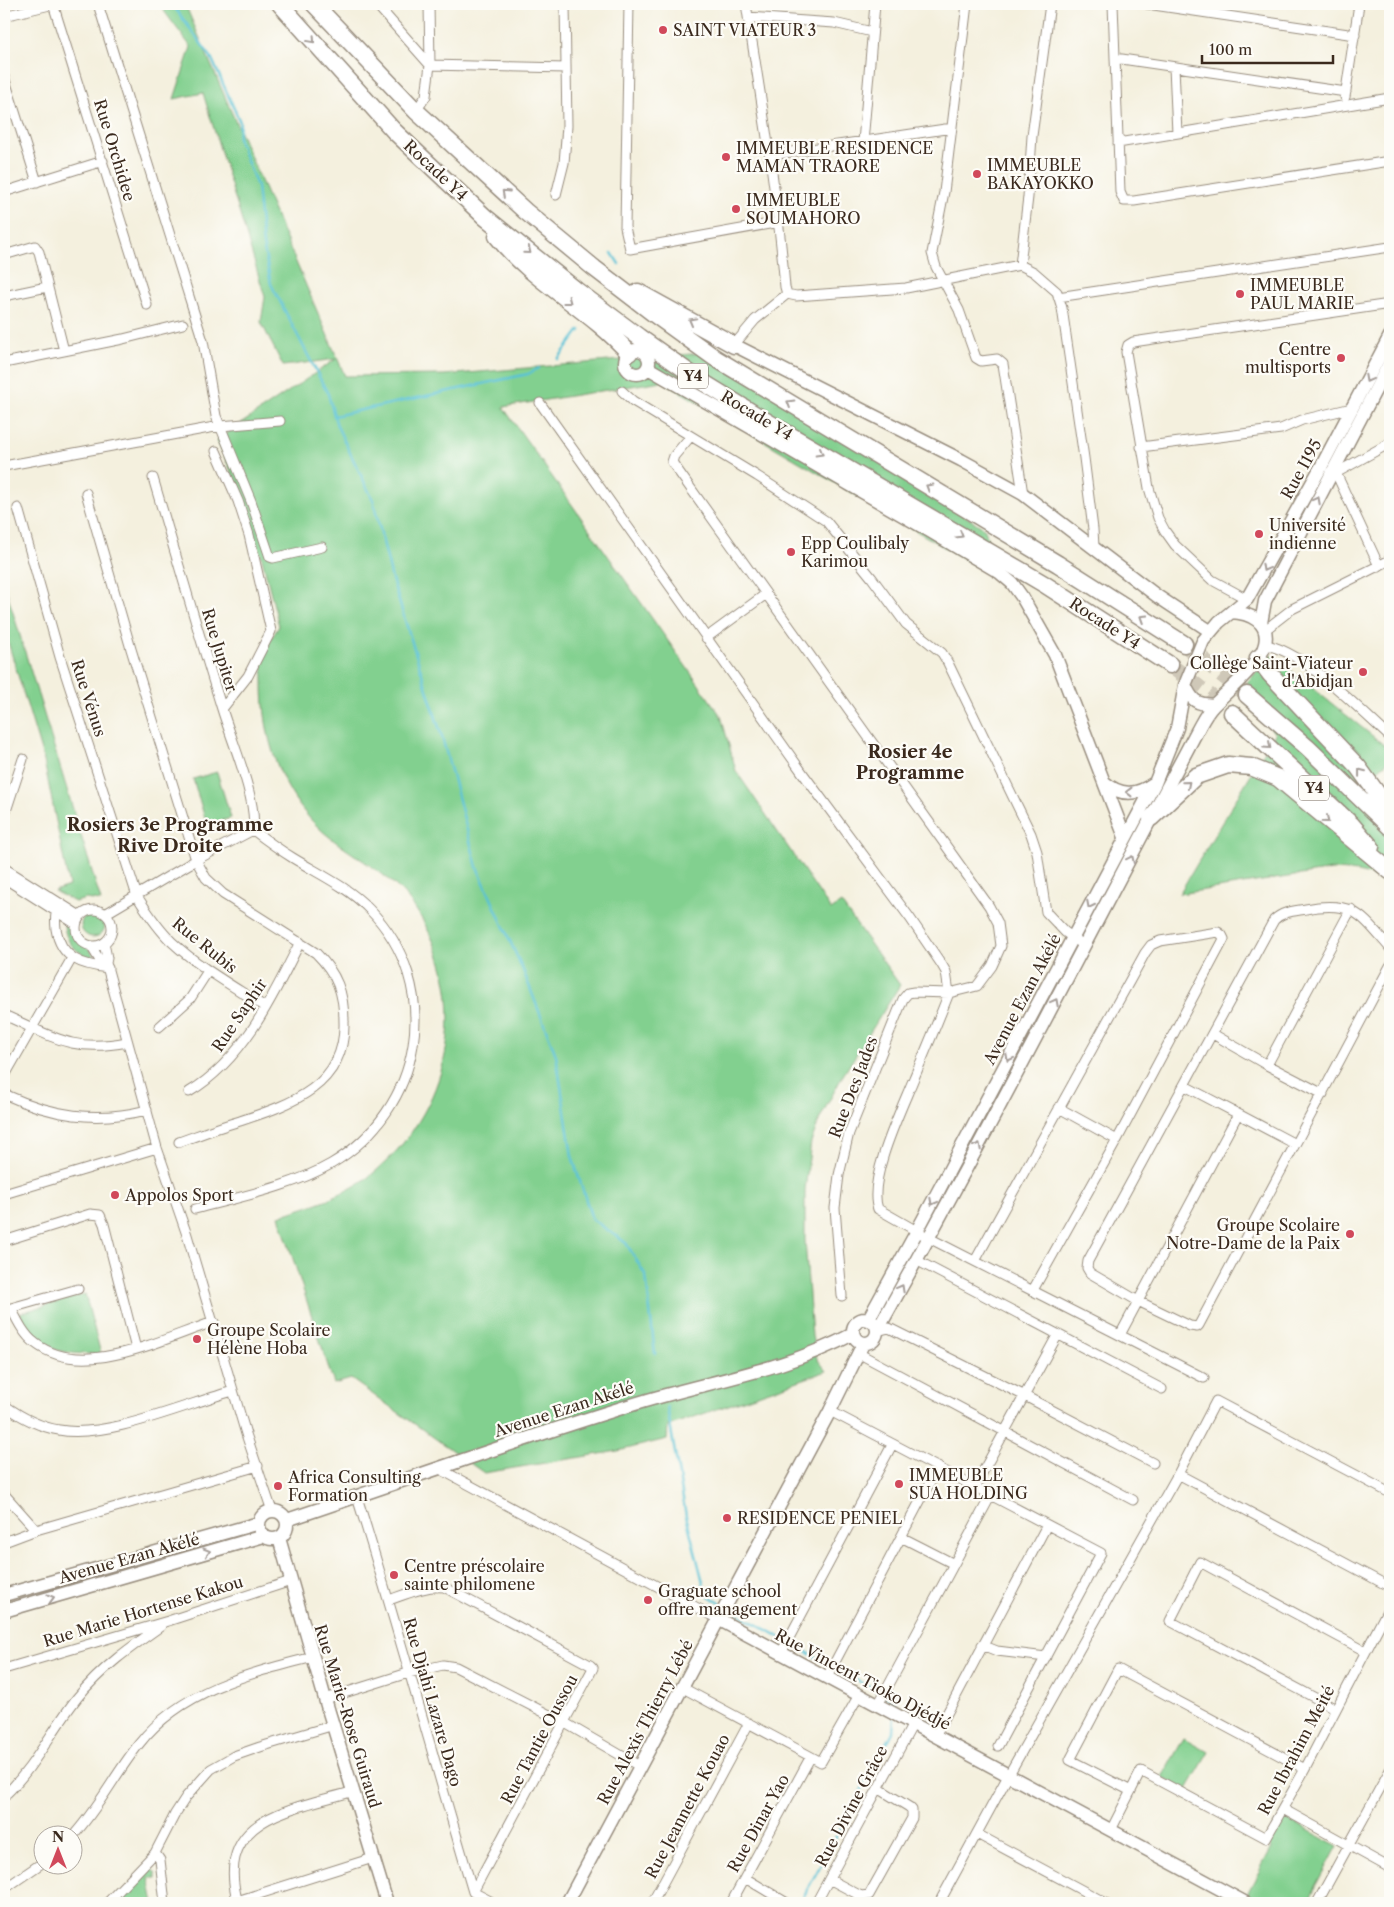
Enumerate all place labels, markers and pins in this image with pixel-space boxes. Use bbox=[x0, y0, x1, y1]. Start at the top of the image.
place label: SAINT VIATEUR 3 bbox=[673, 20, 816, 40]
marker: SAINT VIATEUR 3 bbox=[657, 24, 669, 36]
place label: IMMEUBLE RESIDENCE MAMAN TRAORE bbox=[736, 138, 933, 176]
marker: IMMEUBLE RESIDENCE MAMAN TRAORE bbox=[720, 151, 732, 163]
place label: IMMEUBLE BAKAYOKKO bbox=[987, 155, 1094, 193]
marker: IMMEUBLE BAKAYOKKO bbox=[971, 168, 983, 180]
place label: IMMEUBLE SOUMAHORO bbox=[746, 190, 861, 228]
marker: IMMEUBLE SOUMAHORO bbox=[730, 203, 742, 215]
place label: IMMEUBLE PAUL MARIE bbox=[1250, 275, 1354, 313]
marker: IMMEUBLE PAUL MARIE bbox=[1234, 288, 1246, 300]
place label: Centre multisports bbox=[1245, 339, 1331, 377]
marker: Centre multisports bbox=[1335, 352, 1347, 364]
place label: Université indienne bbox=[1269, 515, 1346, 553]
marker: Université indienne bbox=[1253, 528, 1265, 540]
place label: Epp Coulibaly Karimou bbox=[801, 533, 910, 571]
marker: Epp Coulibaly Karimou bbox=[785, 546, 797, 558]
place label: Collège Saint-Viateur d'Abidjan bbox=[1190, 653, 1353, 691]
marker: Collège Saint-Viateur d'Abidjan bbox=[1357, 666, 1369, 678]
place label: Appolos Sport bbox=[124, 1185, 234, 1205]
marker: Appolos Sport bbox=[109, 1189, 121, 1201]
place label: Groupe Scolaire Notre-Dame de la Paix bbox=[1166, 1215, 1341, 1253]
marker: Groupe Scolaire Notre-Dame de la Paix bbox=[1344, 1228, 1356, 1240]
place label: Groupe Scolaire Hélène Hoba bbox=[207, 1320, 331, 1358]
marker: Groupe Scolaire Hélène Hoba bbox=[191, 1333, 203, 1345]
place label: IMMEUBLE SUA HOLDING bbox=[909, 1465, 1028, 1503]
place label: Africa Consulting Formation bbox=[287, 1467, 421, 1505]
marker: IMMEUBLE SUA HOLDING bbox=[893, 1478, 905, 1490]
marker: Africa Consulting Formation bbox=[272, 1480, 284, 1492]
place label: RESIDENCE PENIEL bbox=[737, 1508, 903, 1528]
marker: RESIDENCE PENIEL bbox=[721, 1512, 733, 1524]
place label: Centre préscolaire sainte philomene bbox=[404, 1556, 545, 1594]
marker: Centre préscolaire sainte philomene bbox=[388, 1569, 400, 1581]
place label: Graguate school offre management bbox=[658, 1581, 797, 1619]
marker: Graguate school offre management bbox=[642, 1594, 654, 1606]

